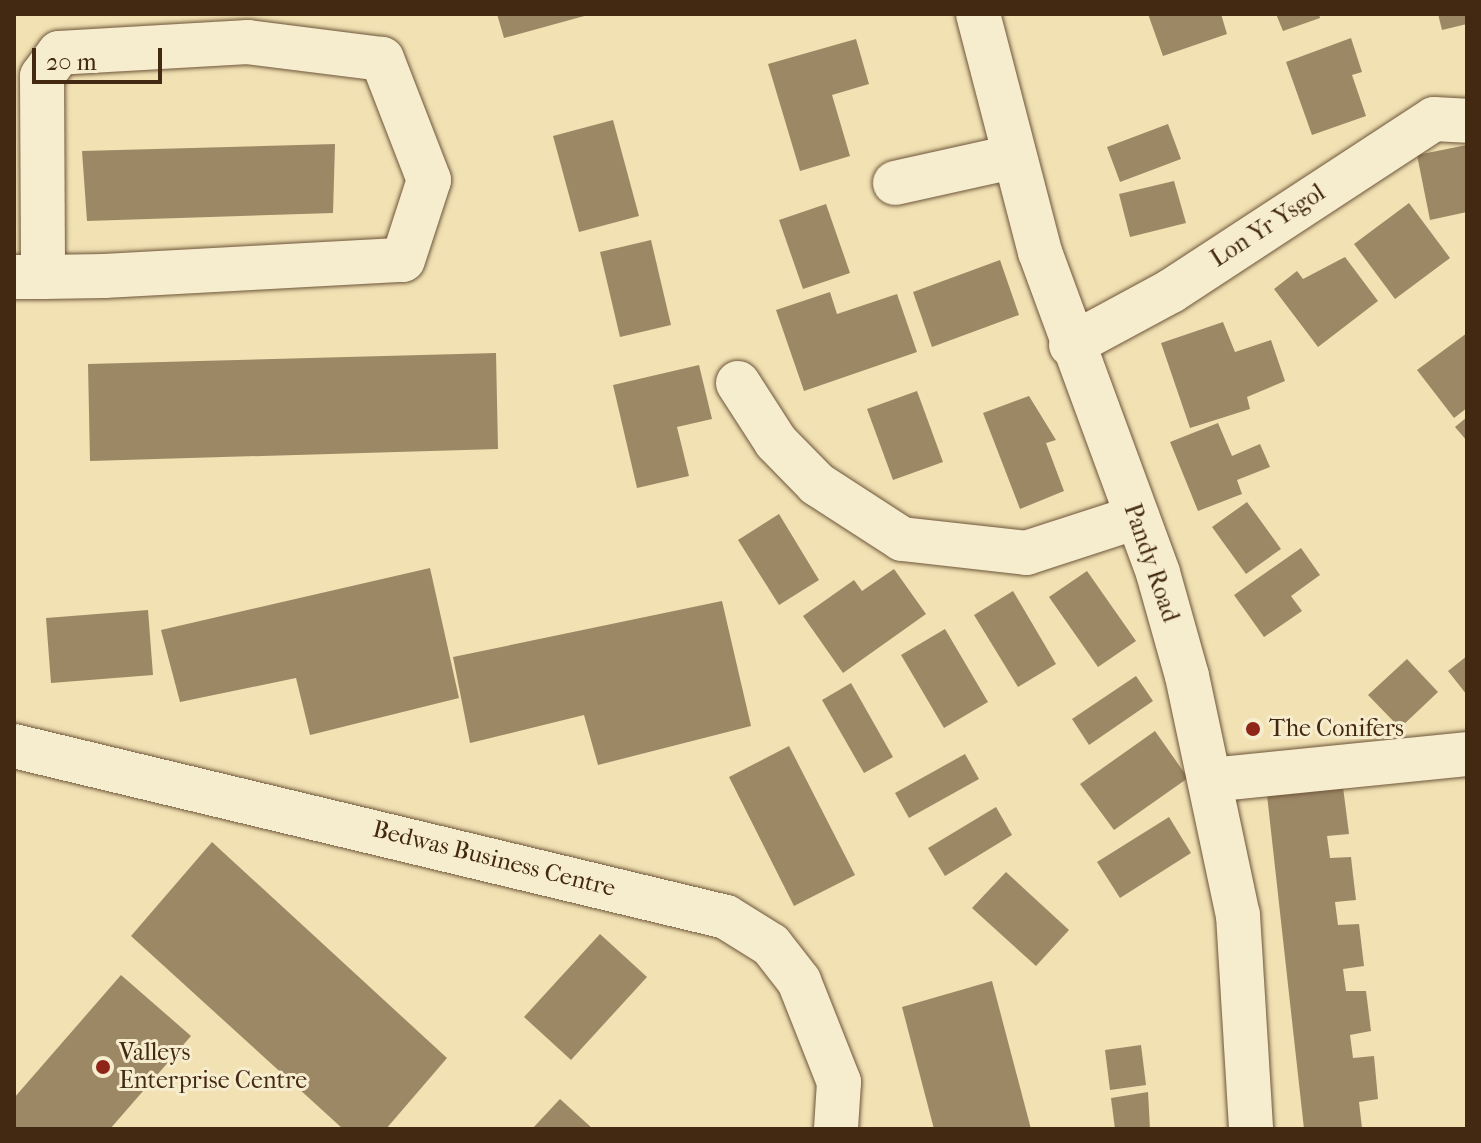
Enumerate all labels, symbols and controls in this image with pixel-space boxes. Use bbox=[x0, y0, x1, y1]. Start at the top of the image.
scale bar bbox=[36, 32, 166, 82]
text: 20 m bbox=[46, 48, 97, 76]
street label: Lon Yr Ysgol bbox=[1206, 178, 1330, 274]
street label: Pandy Road bbox=[1117, 500, 1185, 626]
place label: The Conifers bbox=[1269, 715, 1404, 743]
marker: The Conifers bbox=[1244, 720, 1262, 738]
street label: Bedwas Business Centre bbox=[370, 815, 618, 903]
place label: Valleys Enterprise Centre bbox=[119, 1039, 307, 1095]
marker: Valleys Enterprise Centre bbox=[94, 1058, 112, 1076]

